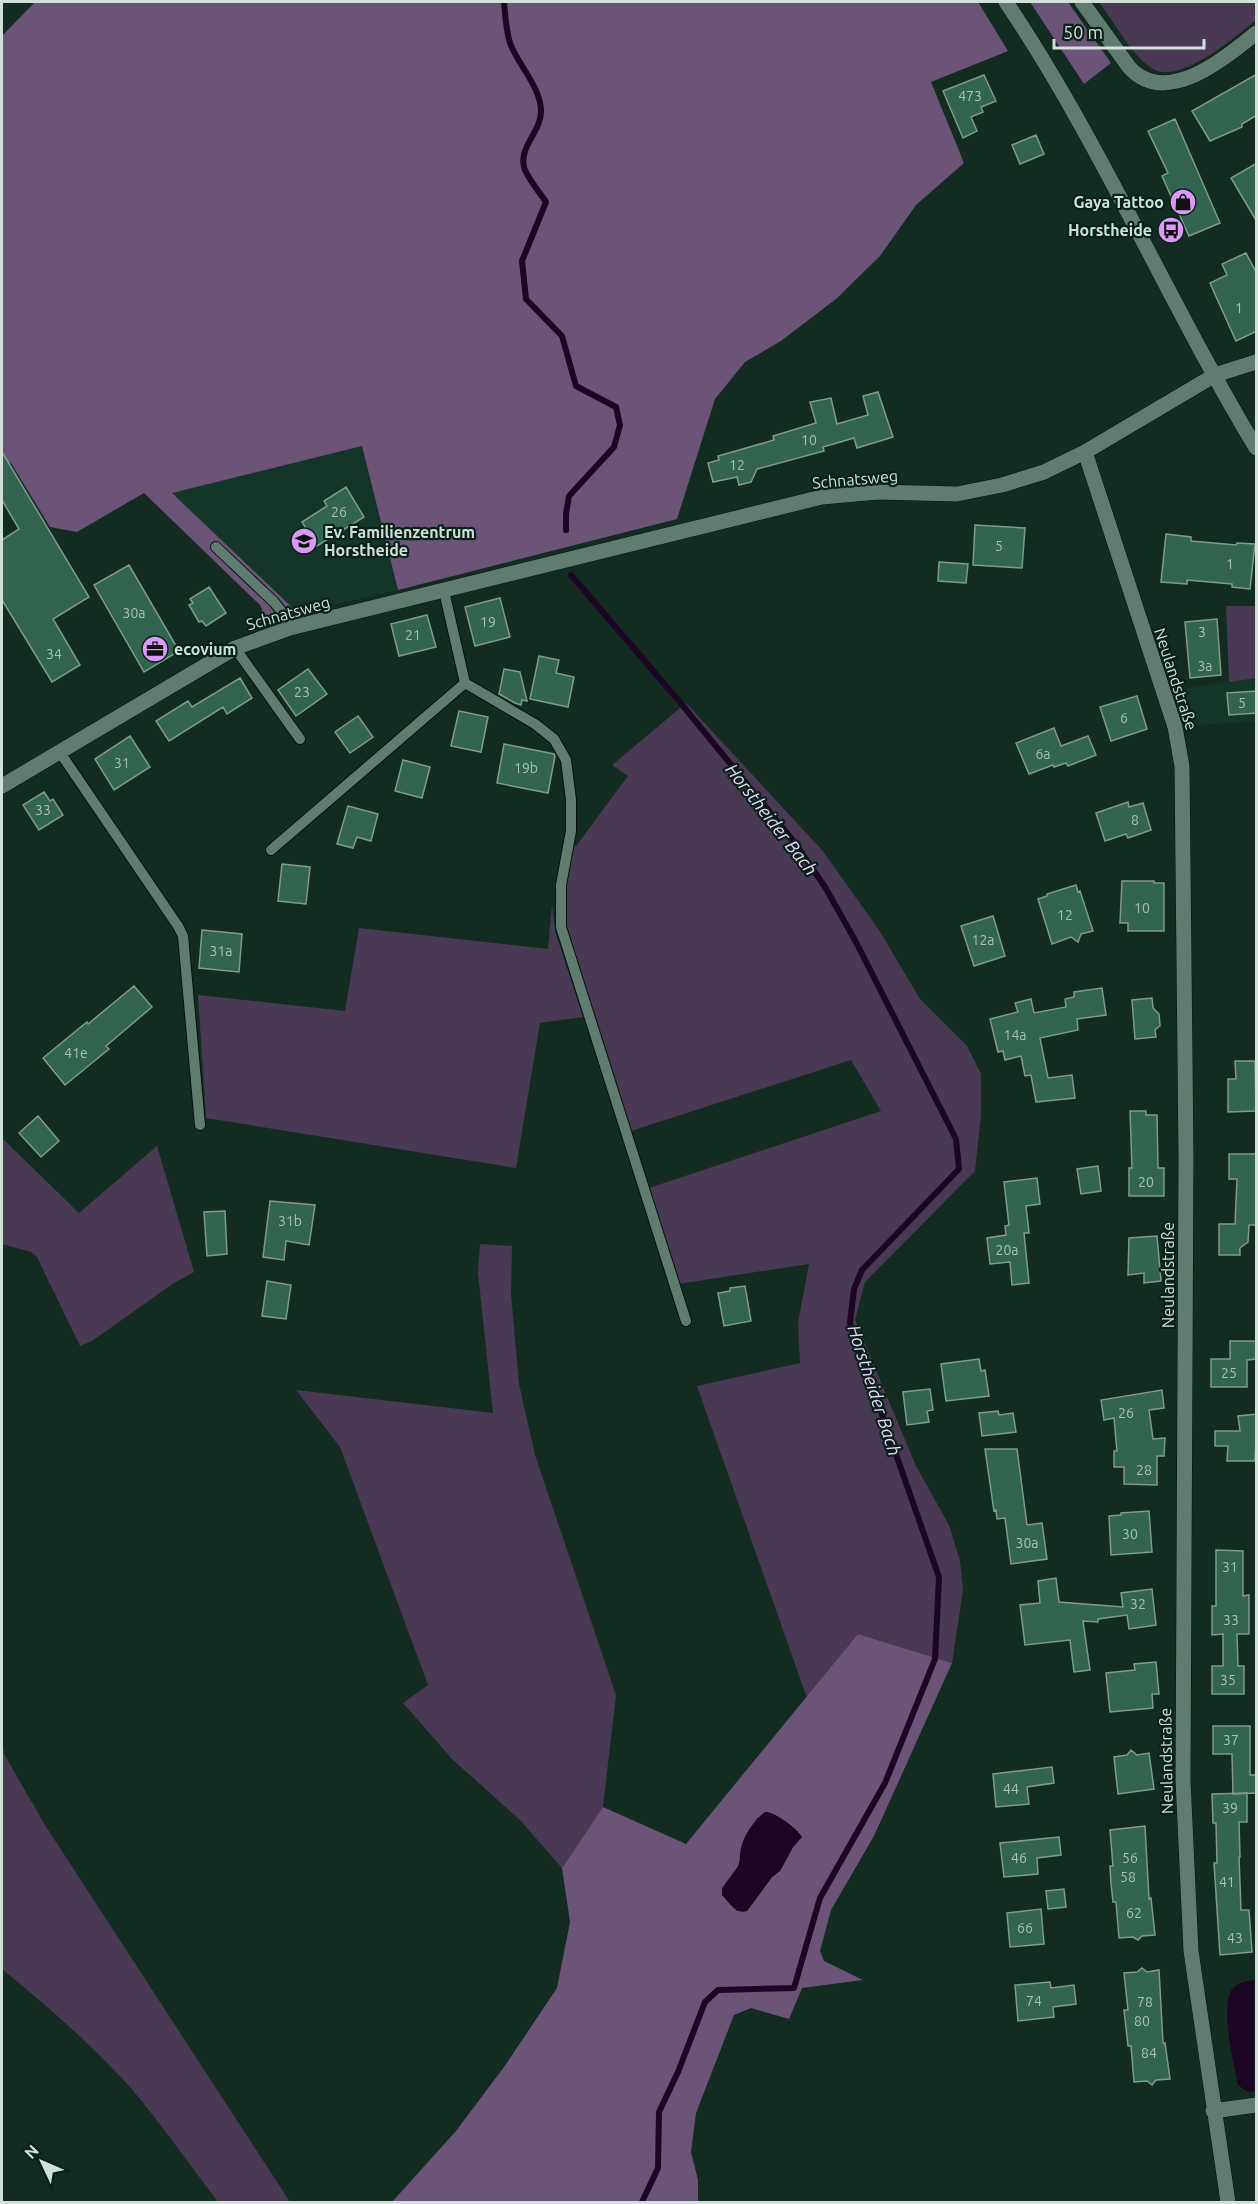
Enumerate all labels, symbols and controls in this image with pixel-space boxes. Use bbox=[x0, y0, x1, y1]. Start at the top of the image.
scale bar bbox=[1054, 12, 1204, 50]
text: 50 m bbox=[1063, 22, 1103, 42]
house number: 473 bbox=[958, 88, 982, 104]
shop icon: Gaya Tattoo bbox=[1168, 187, 1198, 217]
place label: Gaya Tattoo bbox=[1074, 193, 1164, 211]
bus stop icon: Horstheide bbox=[1156, 215, 1186, 245]
place label: Horstheide bbox=[1068, 221, 1152, 239]
house number: 1 bbox=[1235, 300, 1243, 316]
house number: 10 bbox=[801, 432, 817, 448]
house number: 12 bbox=[729, 457, 745, 473]
street label: Schnatsweg bbox=[811, 466, 899, 492]
house number: 26 bbox=[331, 504, 347, 520]
place label: Ev. Familienzentrum Horstheide bbox=[324, 523, 475, 559]
school or university icon: Ev. Familienzentrum Horstheide bbox=[289, 526, 319, 556]
house number: 5 bbox=[995, 538, 1003, 554]
house number: 1 bbox=[1226, 556, 1234, 572]
street label: Schnatsweg bbox=[244, 592, 332, 634]
house number: 30a bbox=[123, 605, 146, 621]
house number: 19 bbox=[480, 614, 496, 630]
house number: 3 bbox=[1198, 624, 1206, 640]
street label: Neulandstraße bbox=[1151, 626, 1201, 732]
house number: 21 bbox=[405, 627, 421, 643]
office icon: ecovium bbox=[140, 634, 170, 664]
place label: ecovium bbox=[174, 640, 236, 658]
house number: 34 bbox=[46, 646, 62, 662]
house number: 3a bbox=[1197, 658, 1213, 674]
house number: 23 bbox=[294, 684, 310, 700]
house number: 5 bbox=[1238, 695, 1246, 711]
house number: 6 bbox=[1120, 710, 1128, 726]
house number: 6a bbox=[1035, 746, 1051, 762]
house number: 31 bbox=[114, 755, 130, 771]
water label: Horstheider Bach bbox=[722, 759, 822, 879]
house number: 19b bbox=[514, 760, 538, 776]
house number: 33 bbox=[35, 802, 51, 818]
house number: 8 bbox=[1131, 812, 1139, 828]
house number: 10 bbox=[1134, 900, 1150, 916]
house number: 12 bbox=[1057, 907, 1073, 923]
house number: 12a bbox=[972, 932, 995, 948]
house number: 31a bbox=[210, 943, 233, 959]
house number: 14a bbox=[1004, 1027, 1027, 1043]
house number: 41e bbox=[64, 1045, 88, 1061]
house number: 20 bbox=[1138, 1174, 1154, 1190]
house number: 31b bbox=[278, 1213, 302, 1229]
street label: Neulandstraße bbox=[1159, 1222, 1177, 1328]
house number: 20a bbox=[996, 1242, 1019, 1258]
water label: Horstheider Bach bbox=[844, 1322, 906, 1458]
house number: 25 bbox=[1221, 1365, 1237, 1381]
house number: 26 bbox=[1118, 1405, 1134, 1421]
house number: 28 bbox=[1136, 1462, 1152, 1478]
house number: 30 bbox=[1122, 1526, 1138, 1542]
house number: 30a bbox=[1016, 1535, 1039, 1551]
house number: 31 bbox=[1222, 1559, 1238, 1575]
house number: 32 bbox=[1130, 1596, 1146, 1612]
house number: 33 bbox=[1223, 1612, 1239, 1628]
house number: 35 bbox=[1220, 1672, 1236, 1688]
street label: Neulandstraße bbox=[1156, 1708, 1176, 1814]
house number: 37 bbox=[1223, 1732, 1239, 1748]
house number: 44 bbox=[1003, 1781, 1019, 1797]
house number: 39 bbox=[1222, 1800, 1238, 1816]
house number: 46 bbox=[1011, 1850, 1027, 1866]
house number: 56 bbox=[1122, 1850, 1138, 1866]
house number: 58 bbox=[1120, 1869, 1136, 1885]
house number: 41 bbox=[1219, 1874, 1235, 1890]
house number: 62 bbox=[1126, 1905, 1142, 1921]
house number: 66 bbox=[1017, 1920, 1033, 1936]
house number: 43 bbox=[1227, 1930, 1243, 1946]
house number: 74 bbox=[1026, 1993, 1042, 2009]
house number: 78 bbox=[1137, 1994, 1153, 2010]
house number: 80 bbox=[1134, 2013, 1150, 2029]
house number: 84 bbox=[1141, 2045, 1157, 2061]
north arrow bbox=[12, 2132, 72, 2192]
text: N bbox=[21, 2141, 42, 2162]

